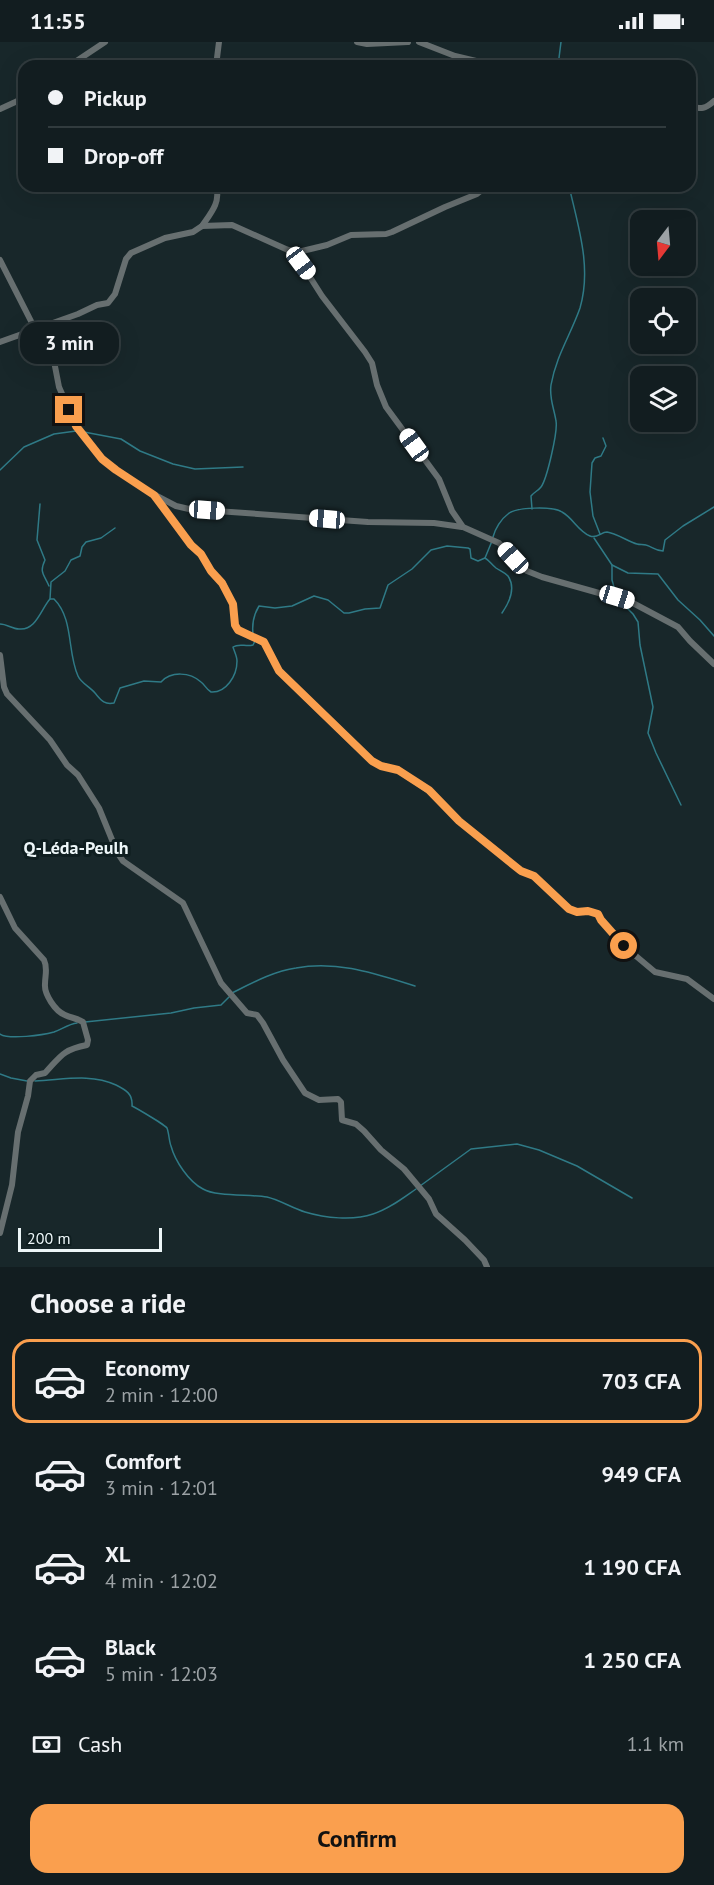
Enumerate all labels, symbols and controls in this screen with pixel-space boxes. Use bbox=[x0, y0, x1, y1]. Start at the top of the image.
text: 11:55 bbox=[30, 7, 86, 35]
text: Pickup bbox=[84, 84, 147, 112]
text: Drop-off bbox=[84, 142, 163, 170]
north arrow bbox=[630, 210, 696, 276]
map controls bbox=[630, 210, 696, 432]
car bbox=[283, 243, 319, 283]
button: locate bbox=[630, 288, 696, 354]
callout: 3 min bbox=[20, 323, 118, 365]
text: 3 min bbox=[45, 330, 94, 356]
button: layers bbox=[630, 366, 696, 432]
route end bbox=[55, 396, 82, 423]
car bbox=[396, 425, 432, 465]
car bbox=[188, 500, 226, 520]
car bbox=[308, 508, 346, 530]
car bbox=[494, 539, 532, 577]
car bbox=[597, 583, 637, 611]
district label: Q-Léda-Peulh bbox=[24, 836, 129, 859]
route start bbox=[610, 932, 637, 959]
scale bar bbox=[18, 1225, 162, 1252]
text: 200 m bbox=[27, 1228, 70, 1248]
text: Choose a ride bbox=[30, 1286, 186, 1320]
icon: car bbox=[33, 1354, 87, 1408]
text: Economy bbox=[105, 1354, 189, 1382]
text: 703 CFA bbox=[602, 1367, 681, 1395]
text: 2 min · 12:00 bbox=[105, 1382, 218, 1408]
icon: car bbox=[33, 1447, 87, 1501]
text: Comfort bbox=[105, 1447, 181, 1475]
text: 949 CFA bbox=[602, 1460, 681, 1488]
text: 3 min · 12:01 bbox=[105, 1475, 218, 1501]
icon: car bbox=[33, 1540, 87, 1594]
text: XL bbox=[105, 1540, 130, 1568]
text: 1 190 CFA bbox=[583, 1553, 681, 1581]
text: 4 min · 12:02 bbox=[105, 1568, 218, 1594]
icon: car bbox=[33, 1633, 87, 1687]
text: Black bbox=[105, 1633, 156, 1661]
text: 1 250 CFA bbox=[583, 1646, 681, 1674]
text: 5 min · 12:03 bbox=[105, 1661, 218, 1687]
icon: cash bbox=[30, 1728, 63, 1761]
text: Cash bbox=[78, 1730, 122, 1758]
text: 1.1 km bbox=[627, 1731, 684, 1757]
button: Confirm bbox=[30, 1804, 684, 1873]

